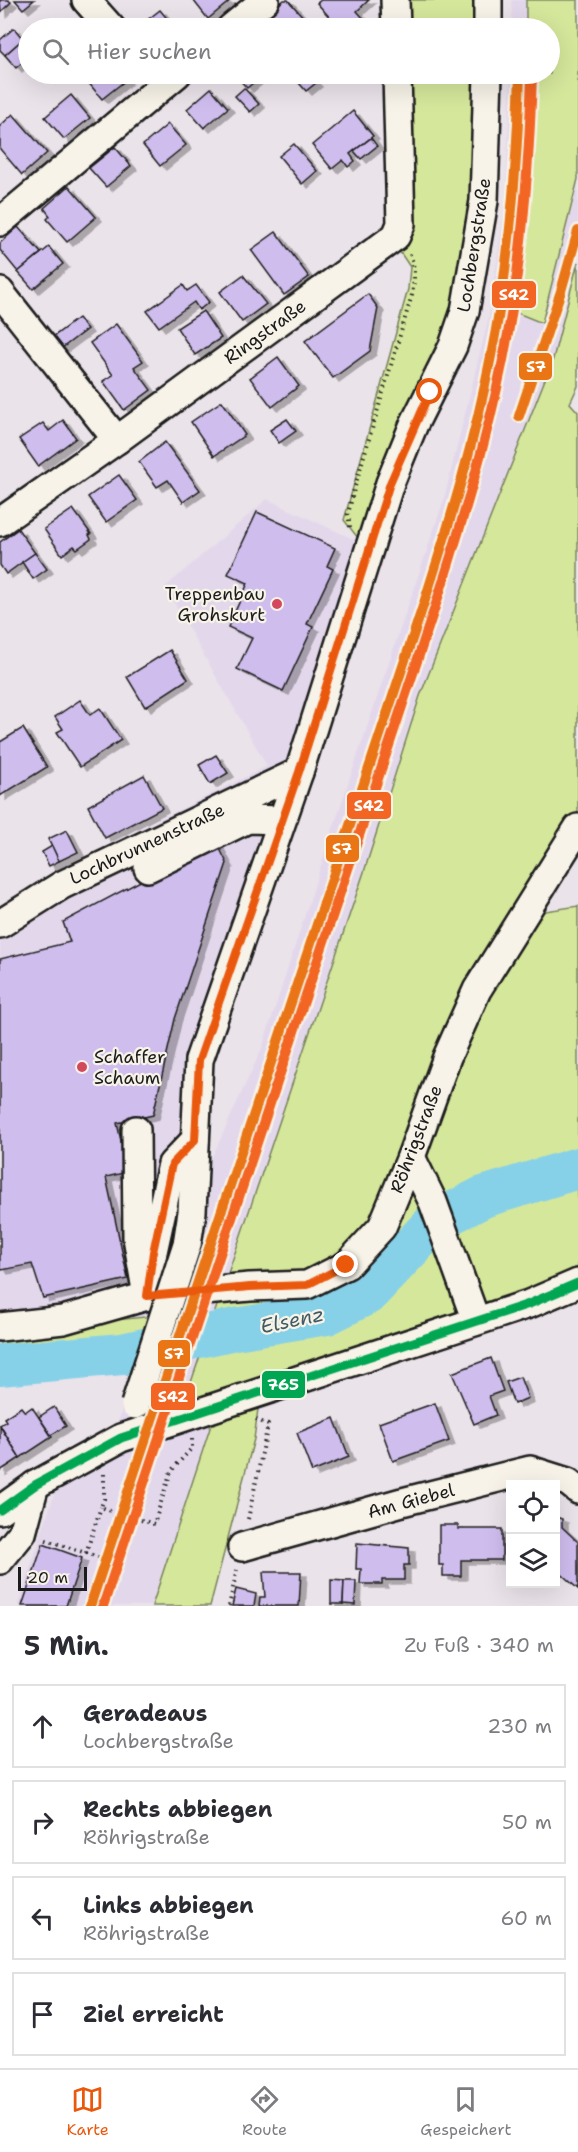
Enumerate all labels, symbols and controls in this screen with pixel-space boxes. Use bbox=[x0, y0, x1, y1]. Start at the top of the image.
search box bbox=[18, 18, 560, 84]
icon: search bbox=[39, 35, 72, 68]
text: Hier suchen bbox=[87, 37, 212, 66]
street label: Lochbergstraße bbox=[452, 176, 496, 314]
line badge: S42 bbox=[491, 280, 537, 309]
text: S42 bbox=[499, 284, 529, 305]
street label: Ringstraße bbox=[219, 294, 311, 370]
line badge: S7 bbox=[518, 352, 553, 381]
text: S7 bbox=[526, 356, 546, 377]
route start bbox=[416, 378, 442, 404]
place label: Treppenbau Grohskurt bbox=[165, 582, 265, 627]
marker: Treppenbau Grohskurt bbox=[270, 597, 284, 611]
line badge: S42 bbox=[346, 791, 392, 820]
text: S42 bbox=[354, 795, 384, 816]
street label: Lochbrunnenstraße bbox=[66, 798, 228, 890]
line badge: S7 bbox=[325, 834, 360, 863]
text: S7 bbox=[332, 838, 352, 859]
place label: Schaffer Schaum bbox=[94, 1045, 166, 1090]
marker: Schaffer Schaum bbox=[75, 1060, 89, 1074]
street label: Röhrigstraße bbox=[384, 1081, 448, 1197]
route end bbox=[332, 1251, 358, 1277]
water label: Elsenz bbox=[258, 1301, 326, 1339]
line badge: S7 bbox=[157, 1339, 191, 1368]
text: S7 bbox=[164, 1343, 184, 1364]
line badge: 765 bbox=[261, 1370, 306, 1399]
text: 765 bbox=[267, 1374, 299, 1395]
line badge: S42 bbox=[150, 1382, 196, 1411]
text: S42 bbox=[158, 1386, 188, 1407]
street label: Am Giebel bbox=[365, 1478, 458, 1524]
map controls bbox=[506, 1480, 560, 1588]
button: locate bbox=[506, 1480, 560, 1534]
button: layers bbox=[506, 1534, 560, 1588]
scale bar bbox=[18, 1564, 87, 1592]
text: 20 m bbox=[27, 1567, 68, 1588]
text: 5 Min. bbox=[24, 1628, 109, 1663]
text: Zu Fuß · 340 m bbox=[404, 1632, 554, 1658]
text: Geradeaus bbox=[83, 1699, 207, 1728]
icon: ahead bbox=[26, 1710, 59, 1743]
text: 230 m bbox=[487, 1713, 552, 1739]
text: Lochbergstraße bbox=[83, 1728, 234, 1754]
text: Rechts abbiegen bbox=[83, 1795, 272, 1824]
icon: right bbox=[26, 1806, 59, 1839]
text: 50 m bbox=[502, 1809, 552, 1835]
text: Röhrigstraße bbox=[83, 1824, 210, 1850]
text: Links abbiegen bbox=[83, 1891, 254, 1920]
icon: left bbox=[26, 1902, 59, 1935]
text: 60 m bbox=[500, 1905, 552, 1931]
text: Röhrigstraße bbox=[83, 1920, 210, 1946]
icon: arrive bbox=[26, 1998, 59, 2031]
text: Ziel erreicht bbox=[83, 2000, 224, 2029]
tab: Karte bbox=[67, 2083, 109, 2140]
tab: Route bbox=[242, 2083, 287, 2140]
tab: Gespeichert bbox=[420, 2083, 511, 2140]

